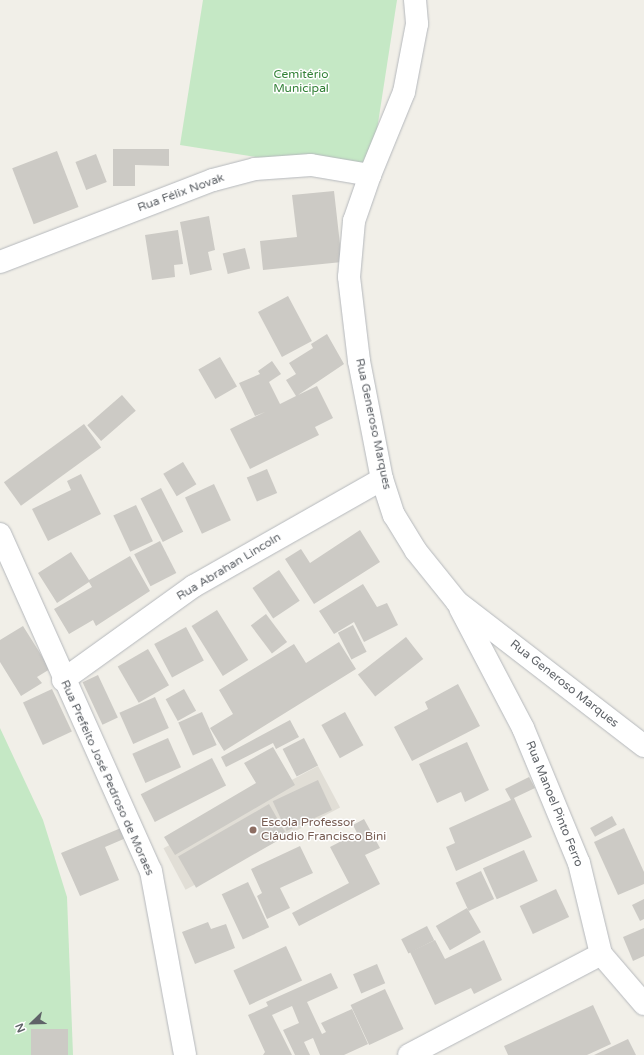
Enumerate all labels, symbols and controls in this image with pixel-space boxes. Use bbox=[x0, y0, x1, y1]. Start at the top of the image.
park label: Cemitério Municipal bbox=[273, 68, 329, 96]
street label: Rua Félix Novak bbox=[136, 171, 226, 215]
street label: Rua Generoso Marques bbox=[352, 357, 394, 491]
street label: Rua Abrahan Lincoln bbox=[174, 530, 284, 604]
street label: Rua Generoso Marques bbox=[507, 637, 621, 731]
street label: Rua Prefeito José Pedroso de Moraes bbox=[57, 678, 157, 878]
street label: Rua Manoel Pinto Ferro bbox=[522, 739, 586, 869]
place label: Escola Professor Cláudio Francisco Bini bbox=[261, 816, 386, 844]
marker: Escola Professor Cláudio Francisco Bini bbox=[248, 825, 258, 835]
north arrow bbox=[12, 1003, 52, 1043]
text: N bbox=[13, 1021, 28, 1034]

